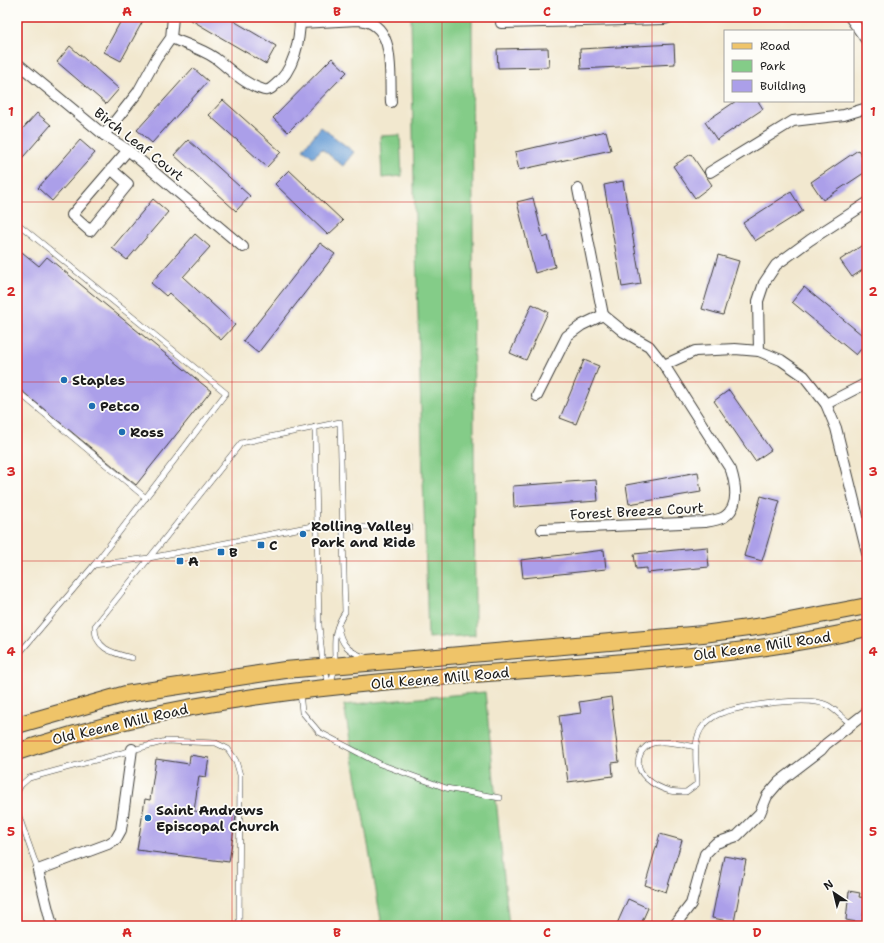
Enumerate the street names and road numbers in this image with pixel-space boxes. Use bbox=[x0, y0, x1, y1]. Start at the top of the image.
street label: Birch Leaf Court bbox=[91, 103, 187, 185]
street label: Forest Breeze Court bbox=[570, 499, 704, 523]
street label: Old Keene Mill Road bbox=[692, 627, 832, 665]
street label: Old Keene Mill Road bbox=[370, 663, 510, 693]
street label: Old Keene Mill Road bbox=[50, 700, 190, 748]

